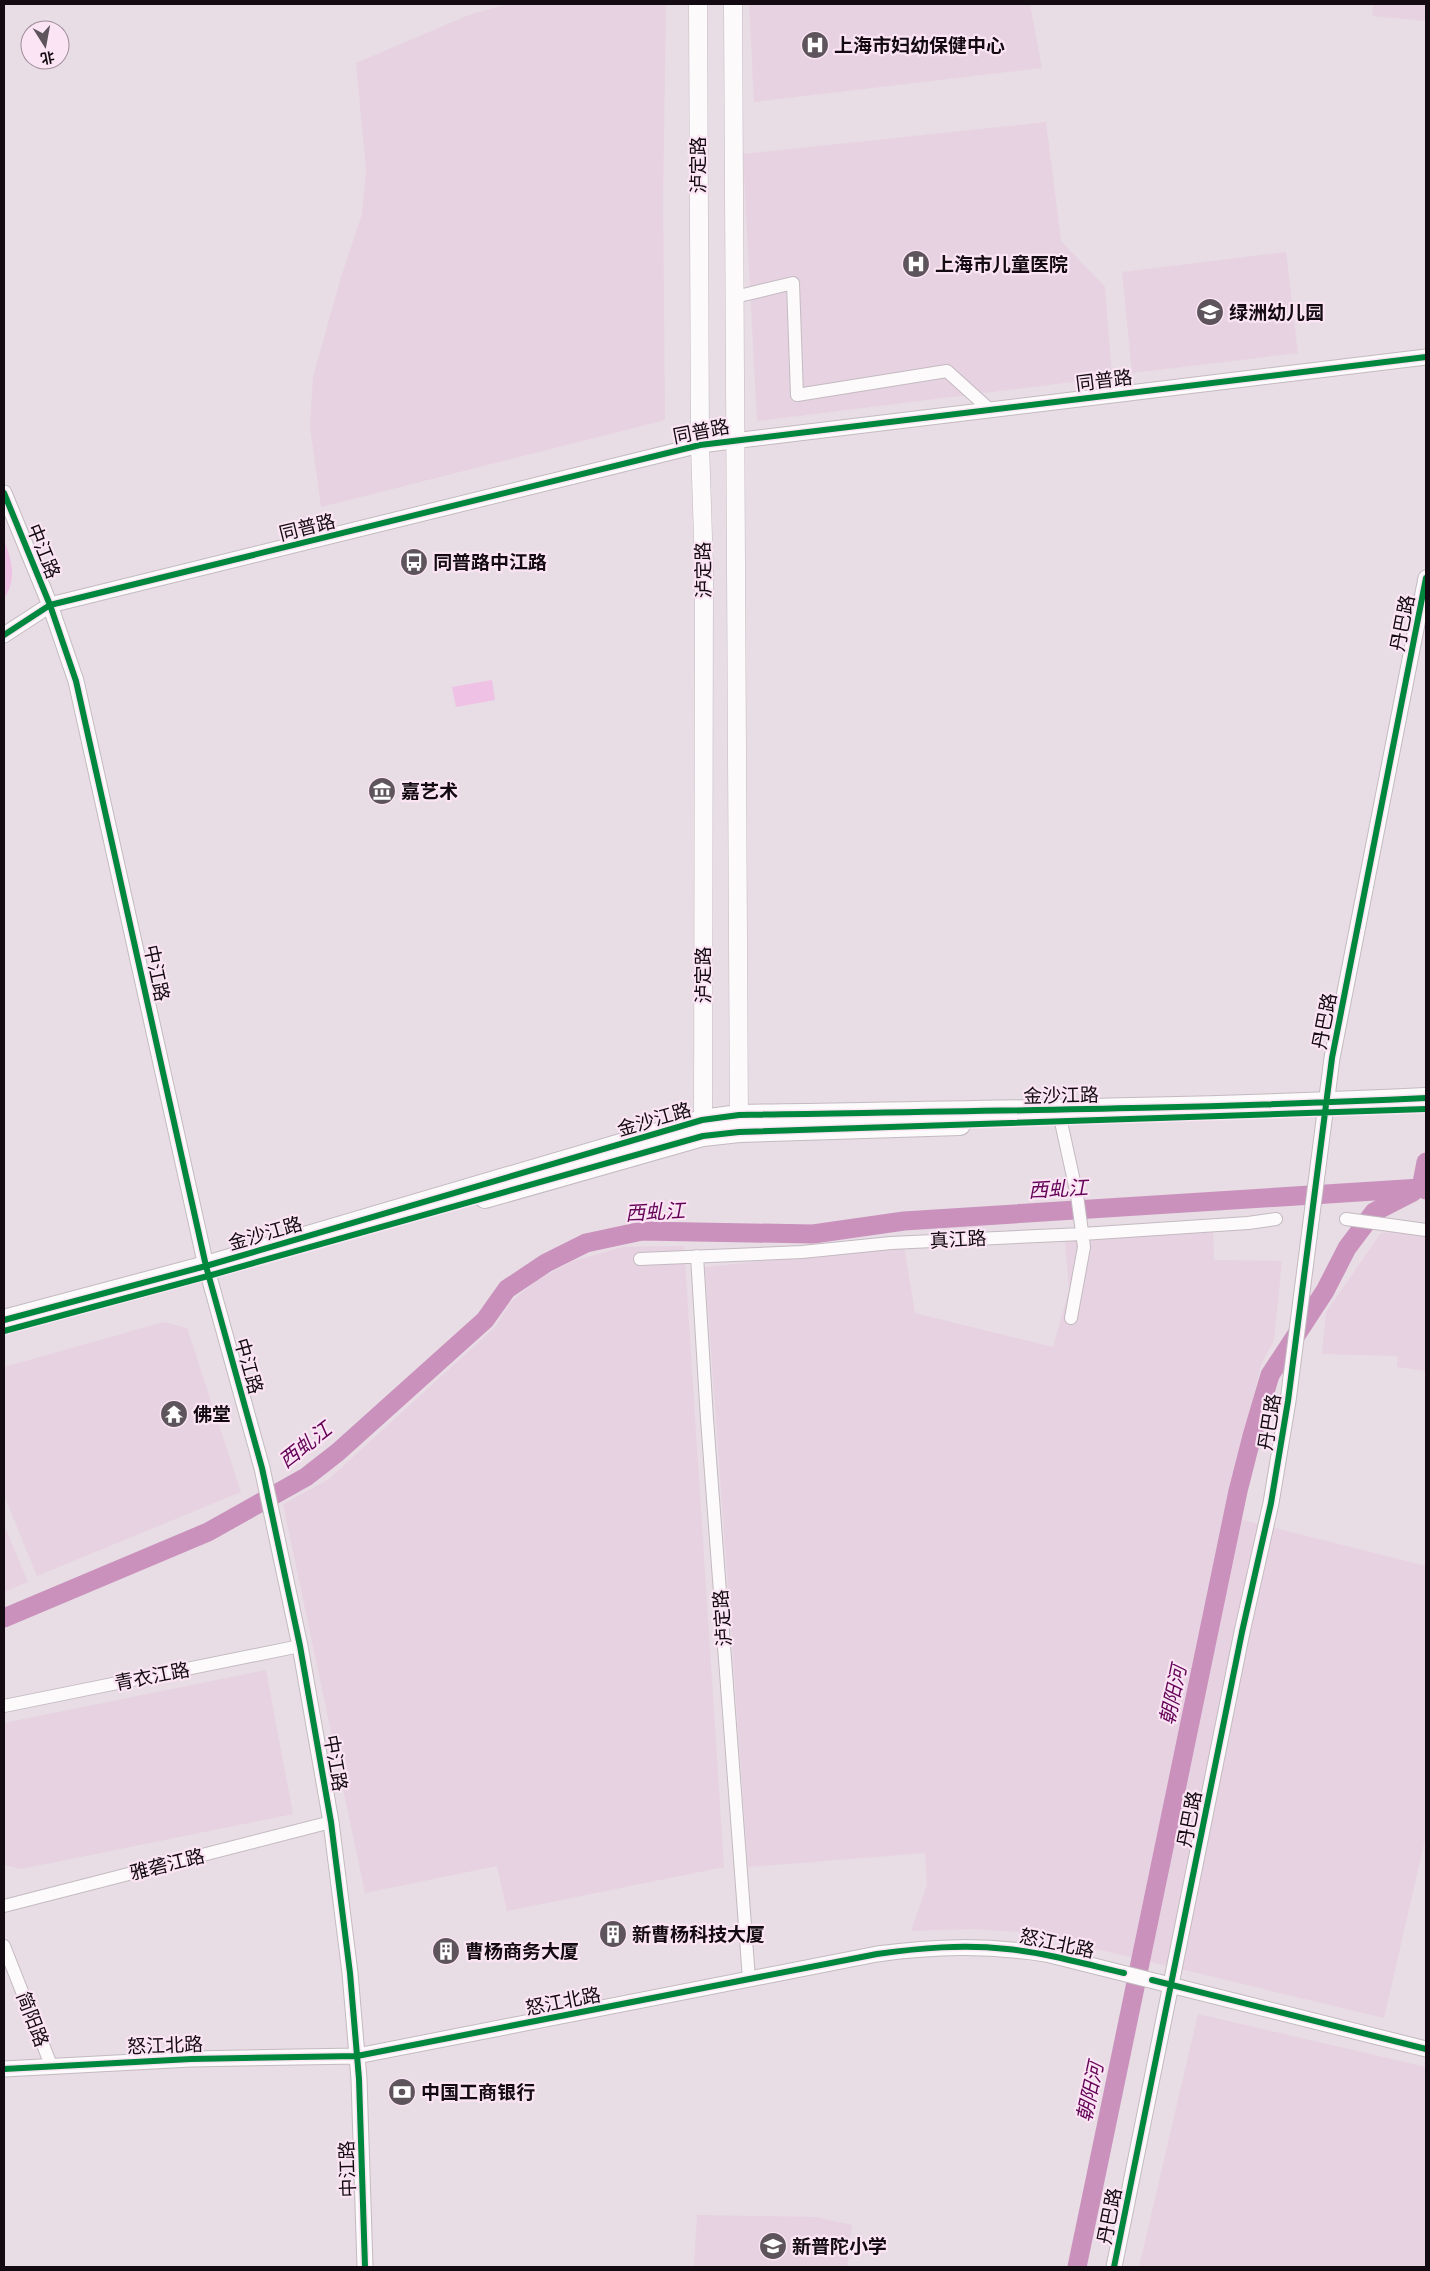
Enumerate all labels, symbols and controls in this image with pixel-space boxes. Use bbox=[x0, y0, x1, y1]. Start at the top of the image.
north arrow bbox=[20, 20, 70, 70]
hospital icon: 上海市妇幼保健中心 bbox=[800, 30, 830, 60]
place label: 上海市妇幼保健中心 bbox=[834, 34, 1005, 57]
text: 北 bbox=[39, 48, 56, 68]
street label: 泸定路 bbox=[687, 136, 710, 194]
hospital icon: 上海市儿童医院 bbox=[901, 249, 931, 279]
place label: 上海市儿童医院 bbox=[935, 253, 1068, 276]
school or university icon: 绿洲幼儿园 bbox=[1195, 297, 1225, 327]
place label: 绿洲幼儿园 bbox=[1229, 301, 1324, 324]
street label: 同普路 bbox=[1074, 366, 1134, 395]
street label: 同普路 bbox=[671, 415, 731, 448]
street label: 同普路 bbox=[277, 509, 338, 546]
street label: 中江路 bbox=[22, 520, 65, 582]
street label: 泸定路 bbox=[692, 541, 715, 599]
bus stop icon: 同普路中江路 bbox=[399, 547, 429, 577]
place label: 同普路中江路 bbox=[433, 551, 547, 574]
street label: 丹巴路 bbox=[1386, 593, 1419, 653]
museum icon: 嘉艺术 bbox=[367, 776, 397, 806]
place label: 嘉艺术 bbox=[401, 780, 458, 803]
street label: 中江路 bbox=[139, 943, 174, 1003]
street label: 泸定路 bbox=[692, 946, 715, 1004]
street label: 丹巴路 bbox=[1308, 991, 1341, 1051]
street label: 金沙江路 bbox=[1023, 1083, 1099, 1108]
street label: 金沙江路 bbox=[614, 1098, 694, 1141]
water label: 西虬江 bbox=[1027, 1175, 1091, 1203]
water label: 西虬江 bbox=[624, 1198, 688, 1226]
street label: 金沙江路 bbox=[225, 1212, 305, 1255]
street label: 真江路 bbox=[929, 1227, 987, 1252]
street label: 中江路 bbox=[230, 1336, 267, 1397]
street label: 丹巴路 bbox=[1254, 1392, 1285, 1452]
temple icon: 佛堂 bbox=[159, 1399, 189, 1429]
place label: 佛堂 bbox=[193, 1403, 231, 1426]
water label: 西虬江 bbox=[274, 1416, 338, 1473]
street label: 泸定路 bbox=[709, 1589, 736, 1647]
street label: 青衣江路 bbox=[113, 1658, 192, 1695]
water label: 朝阳河 bbox=[1155, 1659, 1192, 1727]
street label: 中江路 bbox=[319, 1733, 352, 1793]
street label: 丹巴路 bbox=[1173, 1789, 1206, 1849]
street label: 雅砻江路 bbox=[127, 1844, 207, 1885]
building icon: 新曹杨科技大厦 bbox=[598, 1919, 628, 1949]
place label: 新曹杨科技大厦 bbox=[632, 1923, 765, 1946]
street label: 怒江北路 bbox=[1017, 1924, 1096, 1963]
building icon: 曹杨商务大厦 bbox=[431, 1936, 461, 1966]
place label: 曹杨商务大厦 bbox=[465, 1940, 579, 1963]
street label: 怒江北路 bbox=[524, 1983, 603, 2020]
street label: 简阳路 bbox=[12, 1988, 53, 2050]
street label: 怒江北路 bbox=[127, 2033, 203, 2058]
water label: 朝阳河 bbox=[1072, 2056, 1109, 2124]
bank icon: 中国工商银行 bbox=[387, 2077, 417, 2107]
place label: 中国工商银行 bbox=[421, 2081, 535, 2104]
street label: 中江路 bbox=[335, 2140, 360, 2198]
street label: 丹巴路 bbox=[1093, 2186, 1126, 2246]
school or university icon: 新普陀小学 bbox=[758, 2231, 788, 2261]
place label: 新普陀小学 bbox=[792, 2235, 887, 2258]

